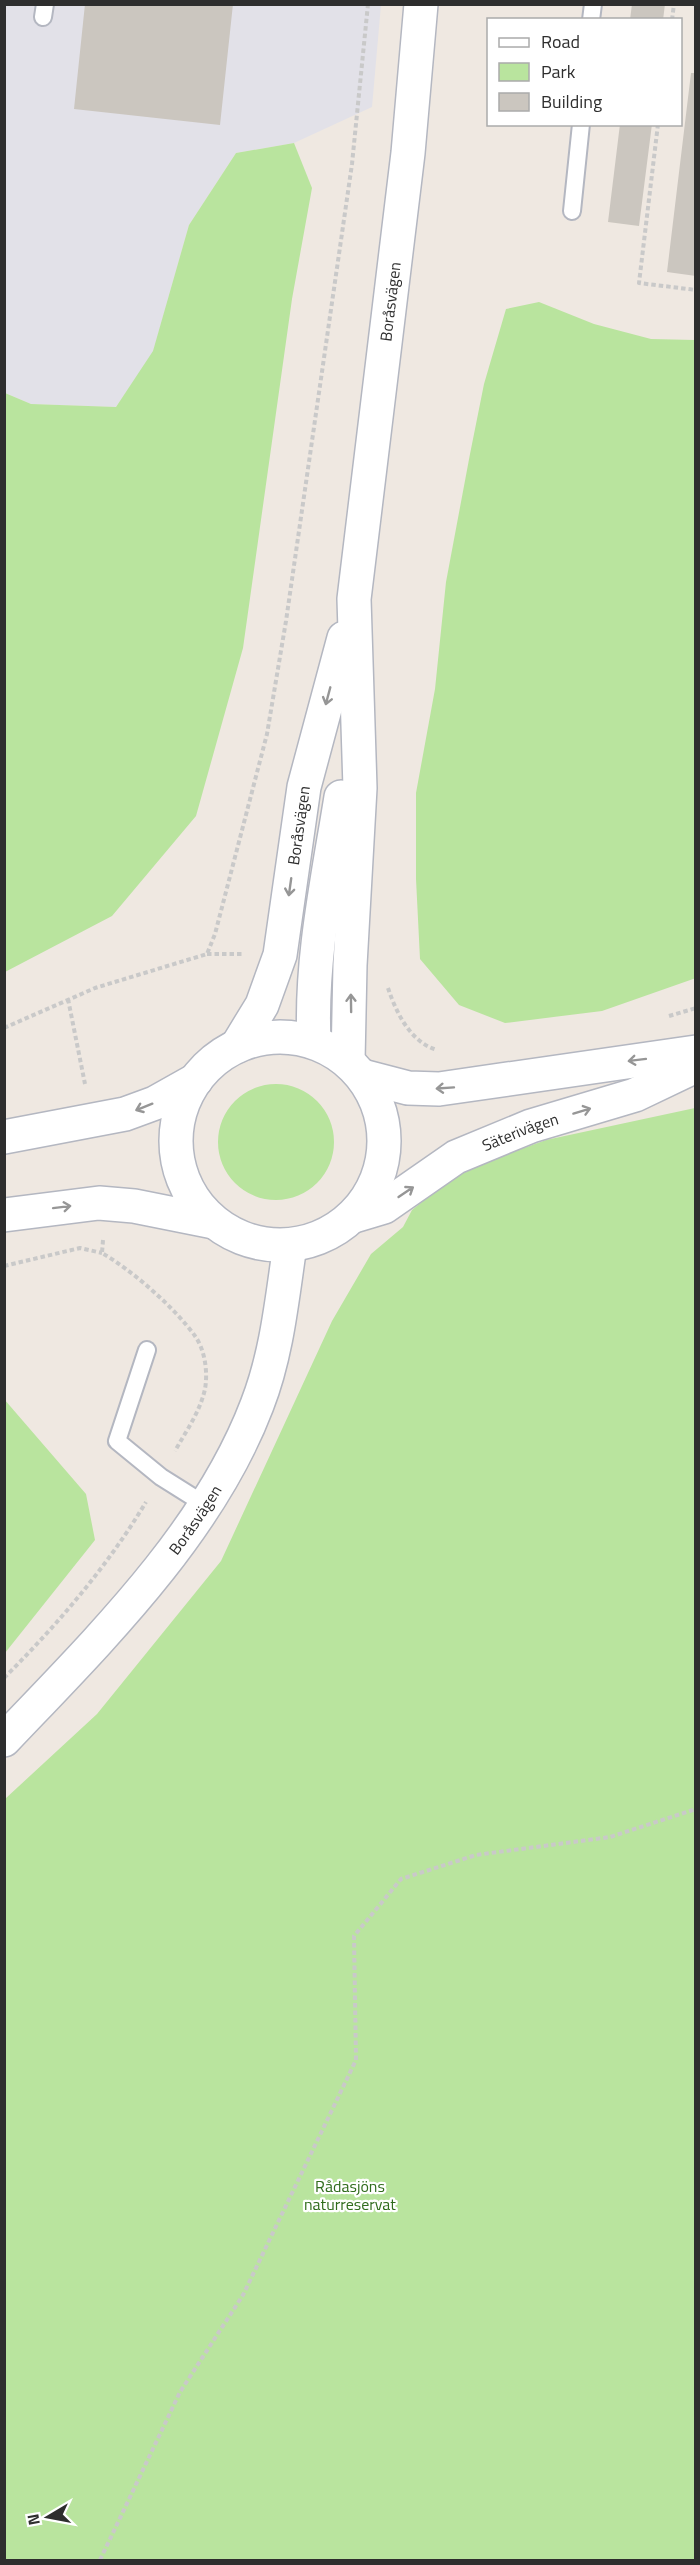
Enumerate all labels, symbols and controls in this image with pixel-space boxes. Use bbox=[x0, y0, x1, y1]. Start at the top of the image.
legend bbox=[487, 18, 682, 126]
text: Road bbox=[541, 28, 580, 55]
text: Park bbox=[541, 58, 576, 85]
text: Building bbox=[541, 88, 602, 115]
street label: Boråsvägen bbox=[373, 261, 407, 343]
one-way arrow bbox=[322, 686, 334, 705]
street label: Boråsvägen bbox=[281, 784, 316, 867]
one-way arrow bbox=[284, 877, 295, 896]
one-way arrow bbox=[345, 993, 356, 1013]
one-way arrow bbox=[628, 1054, 648, 1065]
one-way arrow bbox=[435, 1083, 455, 1094]
one-way arrow bbox=[135, 1102, 154, 1113]
one-way arrow bbox=[572, 1105, 591, 1116]
street label: Säterivägen bbox=[478, 1107, 561, 1157]
one-way arrow bbox=[397, 1185, 414, 1197]
one-way arrow bbox=[52, 1201, 72, 1212]
street label: Boråsvägen bbox=[163, 1480, 227, 1560]
park label: Rådasjöns naturreservat bbox=[304, 2174, 396, 2216]
north arrow bbox=[18, 2487, 78, 2547]
text: N bbox=[20, 2512, 46, 2527]

